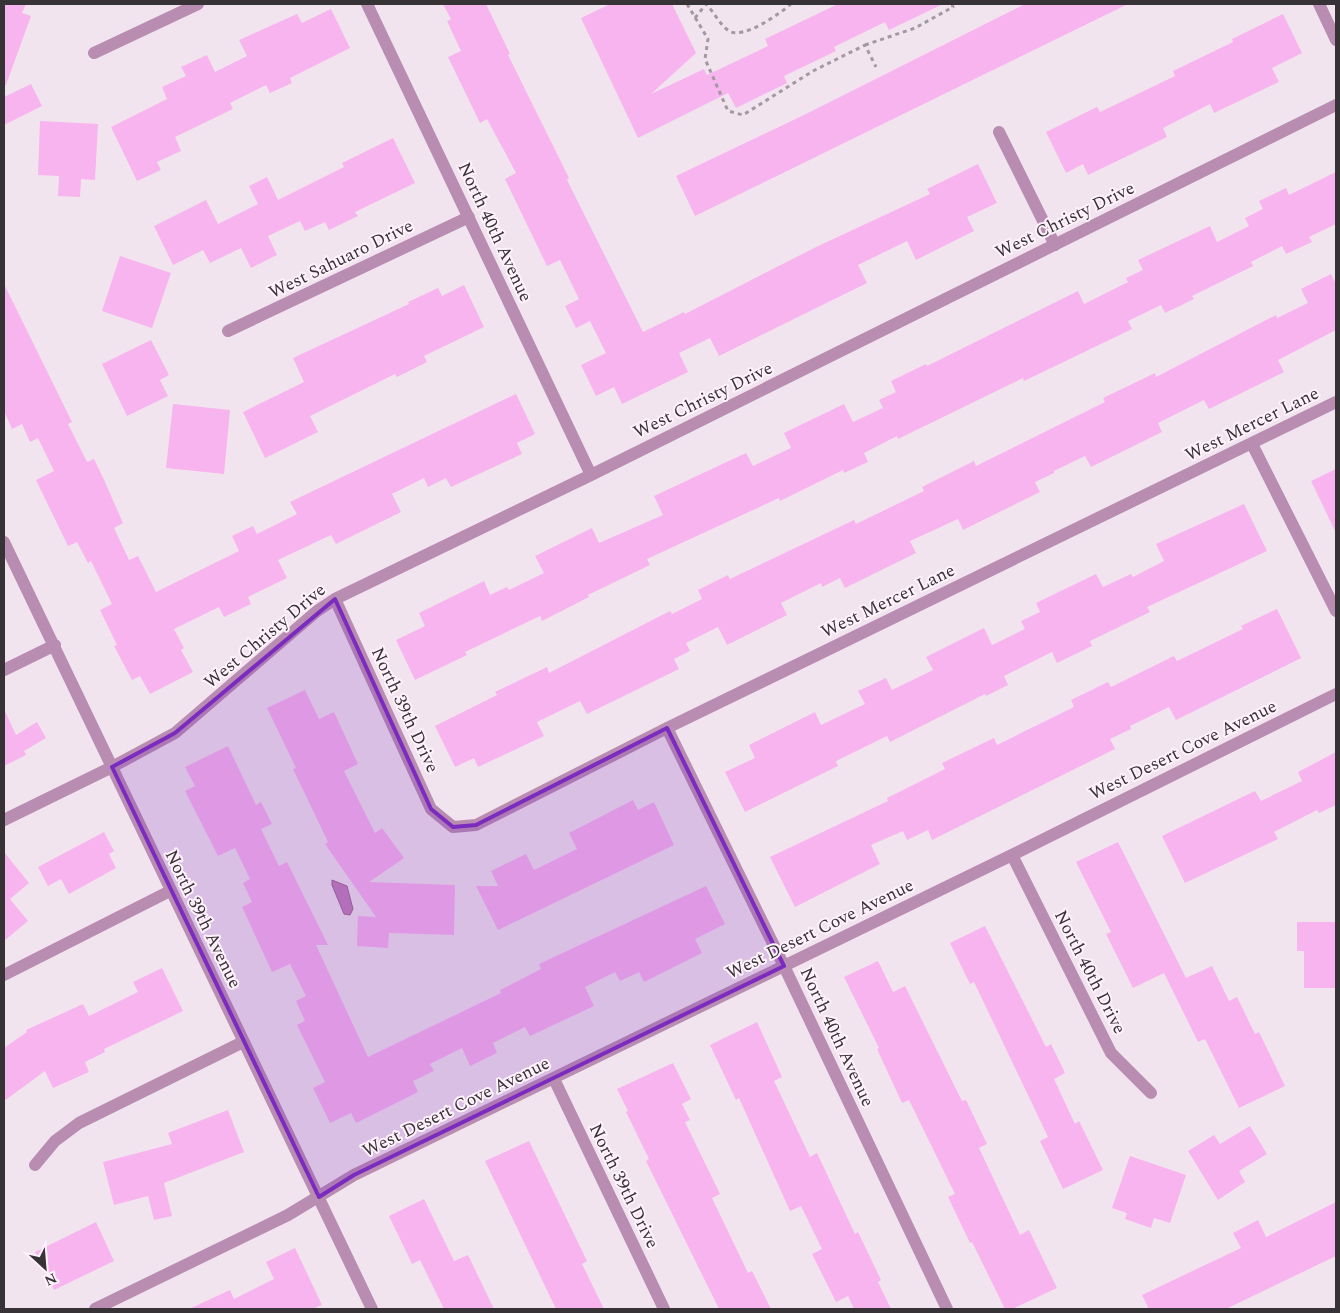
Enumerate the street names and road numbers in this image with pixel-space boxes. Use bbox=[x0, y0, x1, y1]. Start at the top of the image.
street label: North 40th Avenue bbox=[451, 158, 539, 306]
street label: West Christy Drive bbox=[991, 175, 1139, 265]
street label: West Sahuaro Drive bbox=[264, 212, 418, 306]
street label: West Christy Drive bbox=[629, 355, 777, 445]
street label: West Mercer Lane bbox=[1180, 380, 1324, 468]
street label: West Mercer Lane bbox=[816, 557, 960, 645]
street label: West Christy Drive bbox=[198, 577, 332, 695]
street label: North 39th Drive bbox=[364, 643, 446, 777]
street label: West Desert Cove Avenue bbox=[1085, 693, 1281, 807]
street label: North 39th Avenue bbox=[158, 845, 248, 993]
street label: West Desert Cove Avenue bbox=[722, 872, 918, 986]
street label: North 40th Drive bbox=[1047, 905, 1133, 1039]
street label: North 40th Avenue bbox=[793, 963, 881, 1111]
street label: West Desert Cove Avenue bbox=[358, 1050, 554, 1164]
street label: North 39th Drive bbox=[582, 1119, 666, 1253]

